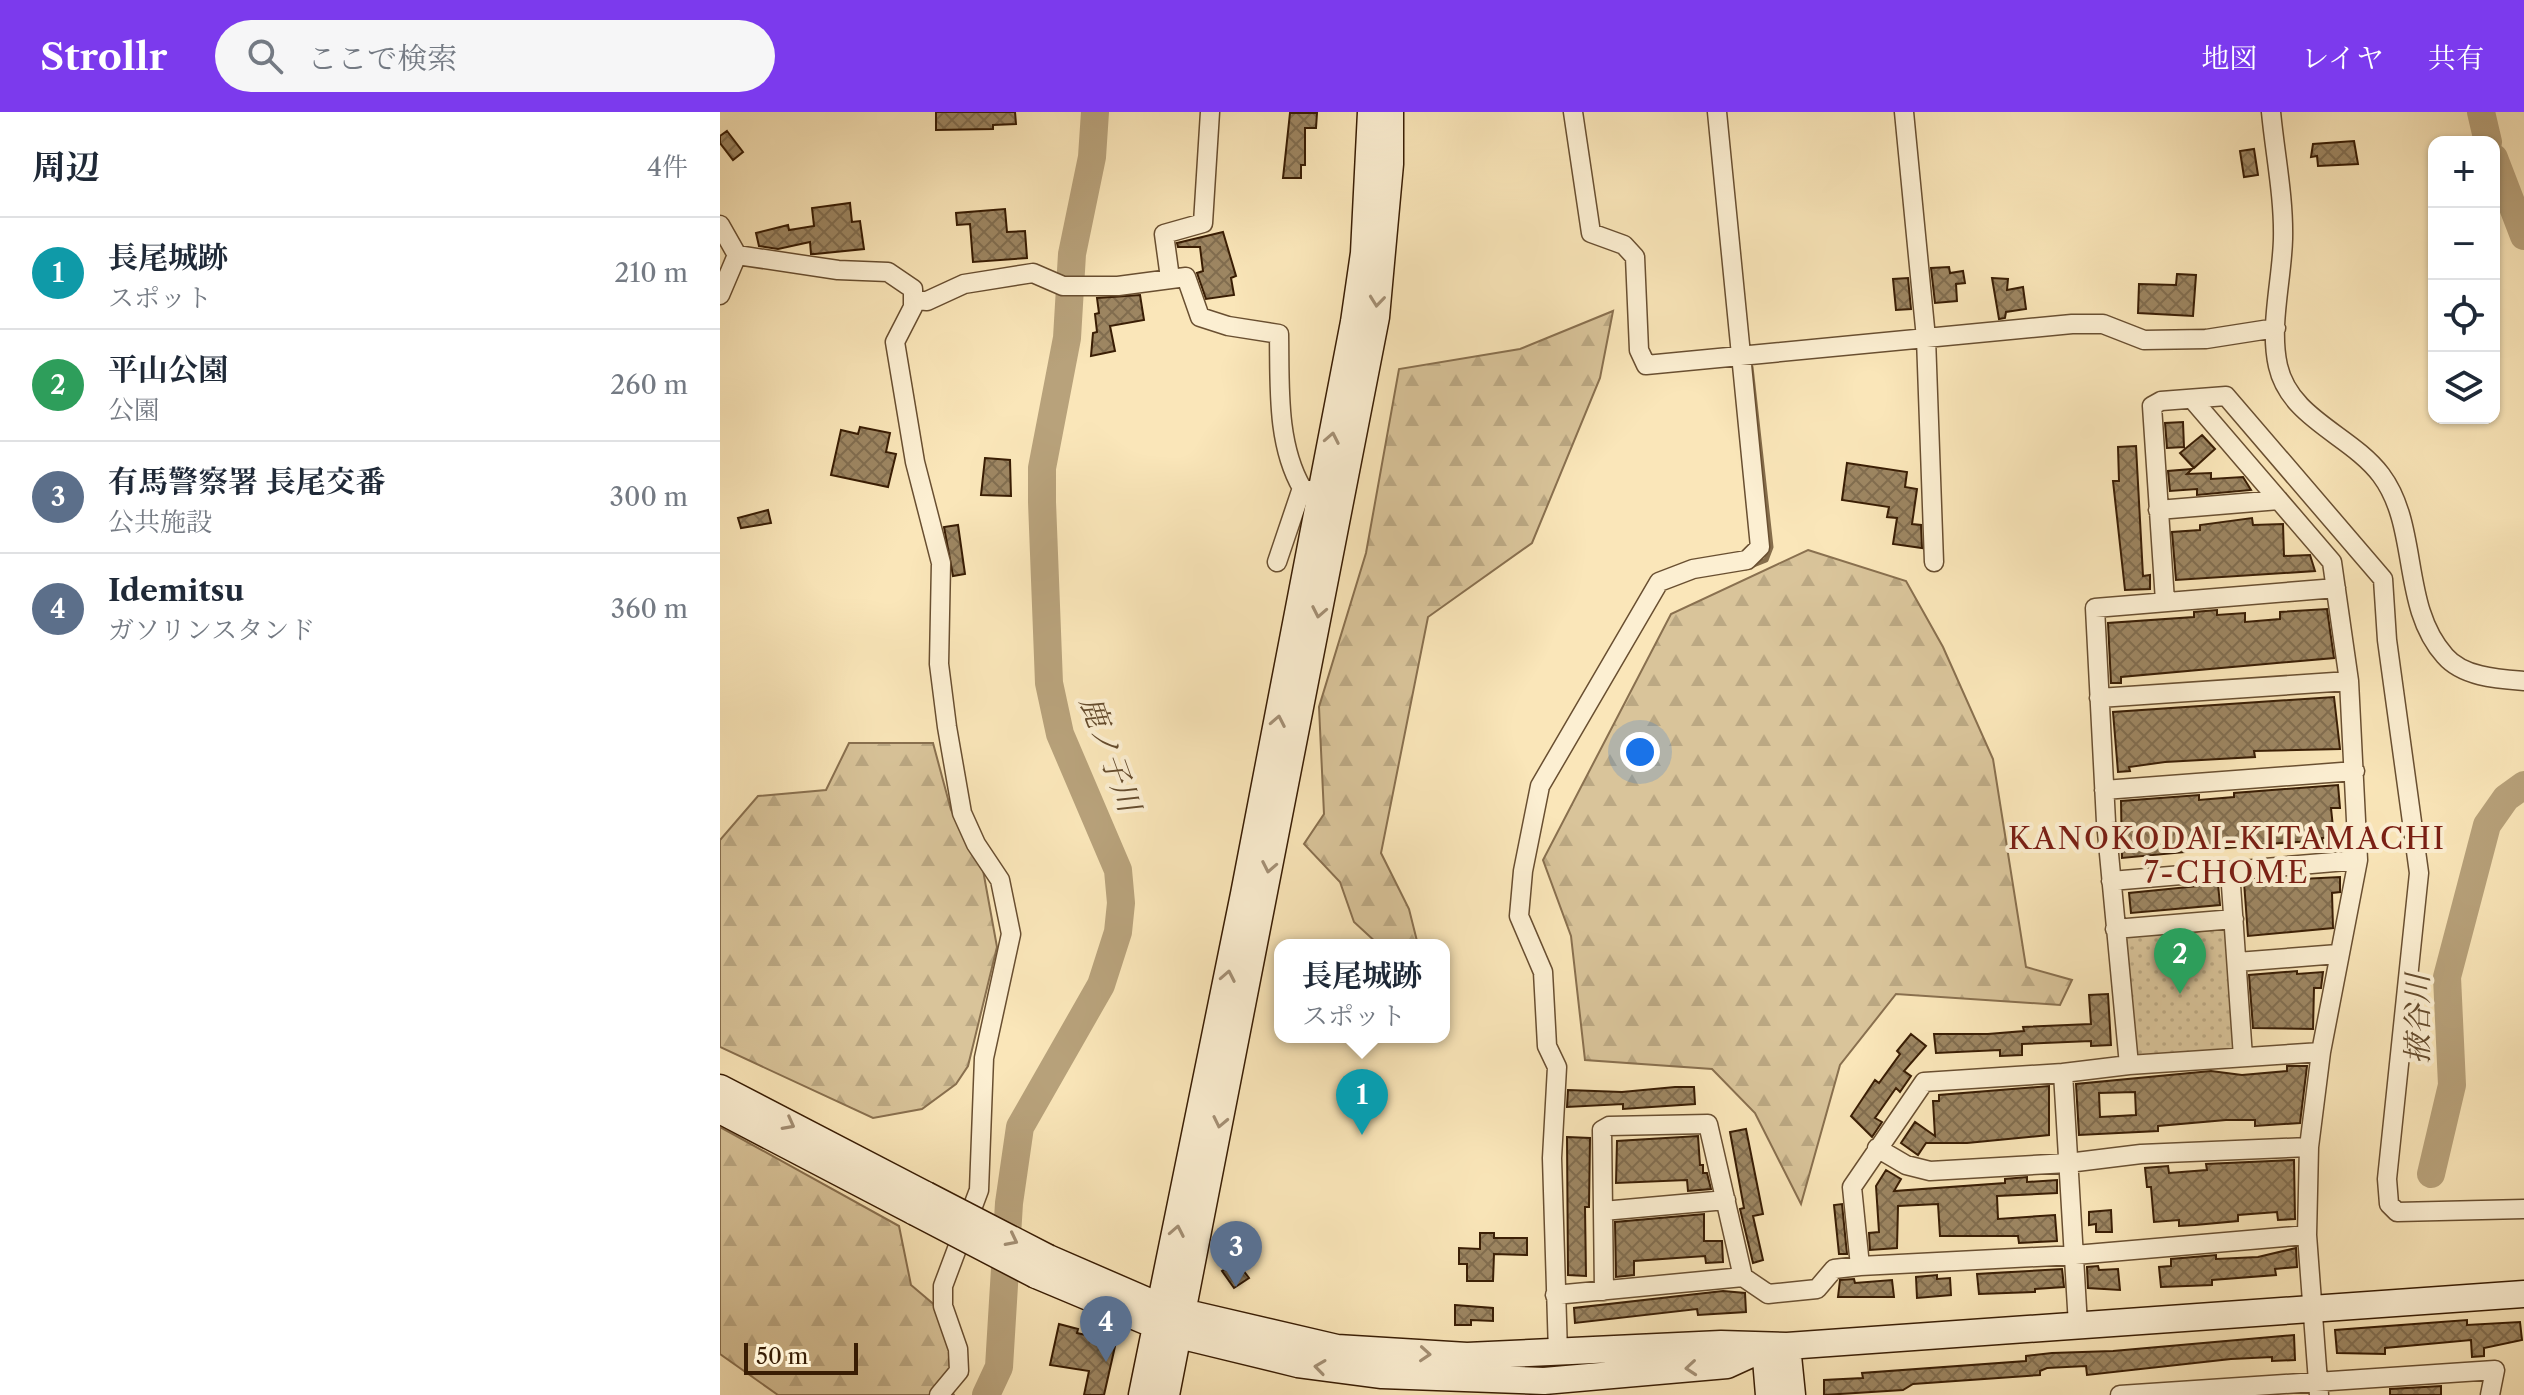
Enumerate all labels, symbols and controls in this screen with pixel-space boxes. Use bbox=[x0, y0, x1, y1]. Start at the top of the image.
search box bbox=[215, 20, 775, 92]
text: Strollr bbox=[40, 33, 167, 80]
icon: search bbox=[243, 34, 287, 78]
text: ここで検索 bbox=[307, 40, 457, 77]
text: 地図 bbox=[2201, 41, 2257, 75]
text: レイヤ bbox=[2301, 41, 2384, 75]
text: 共有 bbox=[2428, 41, 2484, 75]
map controls bbox=[2428, 136, 2500, 424]
button: + bbox=[2428, 136, 2500, 208]
text: 周辺 bbox=[32, 146, 100, 188]
text: 4件 bbox=[647, 151, 688, 183]
button: − bbox=[2428, 208, 2500, 280]
text: 長尾城跡 bbox=[108, 239, 228, 276]
text: 1 bbox=[52, 257, 64, 289]
text: 210 m bbox=[615, 257, 688, 289]
button: locate bbox=[2428, 280, 2500, 352]
text: スポット bbox=[108, 282, 212, 314]
one-way arrow bbox=[1369, 295, 1386, 308]
text: 平山公園 bbox=[108, 351, 228, 388]
button: layers bbox=[2428, 352, 2500, 424]
text: 2 bbox=[50, 369, 66, 401]
text: 260 m bbox=[610, 369, 688, 401]
text: 公園 bbox=[108, 394, 160, 426]
one-way arrow bbox=[1323, 432, 1340, 445]
text: 有馬警察署 長尾交番 bbox=[108, 463, 386, 500]
text: 3 bbox=[51, 481, 65, 513]
text: 300 m bbox=[610, 481, 688, 513]
text: 公共施設 bbox=[108, 506, 212, 538]
text: Idemitsu bbox=[108, 572, 244, 609]
text: 4 bbox=[50, 593, 66, 625]
text: 360 m bbox=[611, 593, 688, 625]
one-way arrow bbox=[1311, 605, 1328, 619]
text: ガソリンスタンド bbox=[108, 614, 315, 646]
water label: 鹿ノ子川 bbox=[1073, 691, 1149, 819]
one-way arrow bbox=[1269, 715, 1286, 728]
your location bbox=[1620, 732, 1660, 772]
district label: KANOKODAI-KITAMACHI 7-CHOME bbox=[2008, 820, 2446, 891]
one-way arrow bbox=[1261, 860, 1278, 873]
pin: 2 bbox=[2154, 928, 2206, 994]
popup bbox=[1274, 939, 1450, 1043]
text: 長尾城跡 bbox=[1302, 957, 1422, 994]
one-way arrow bbox=[1218, 969, 1235, 983]
water label: 掖谷川 bbox=[2399, 971, 2436, 1064]
text: スポット bbox=[1302, 1000, 1406, 1032]
pin: 1 bbox=[1336, 1069, 1388, 1135]
one-way arrow bbox=[781, 1115, 796, 1130]
one-way arrow bbox=[1212, 1116, 1229, 1129]
pin: 3 bbox=[1210, 1221, 1262, 1287]
one-way arrow bbox=[1167, 1224, 1184, 1238]
one-way arrow bbox=[1004, 1230, 1018, 1245]
pin: 4 bbox=[1080, 1296, 1132, 1362]
scale bar bbox=[744, 1339, 858, 1375]
text: 50 m bbox=[756, 1343, 808, 1370]
one-way arrow bbox=[1419, 1345, 1432, 1362]
one-way arrow bbox=[1314, 1359, 1327, 1376]
one-way arrow bbox=[1684, 1359, 1697, 1376]

